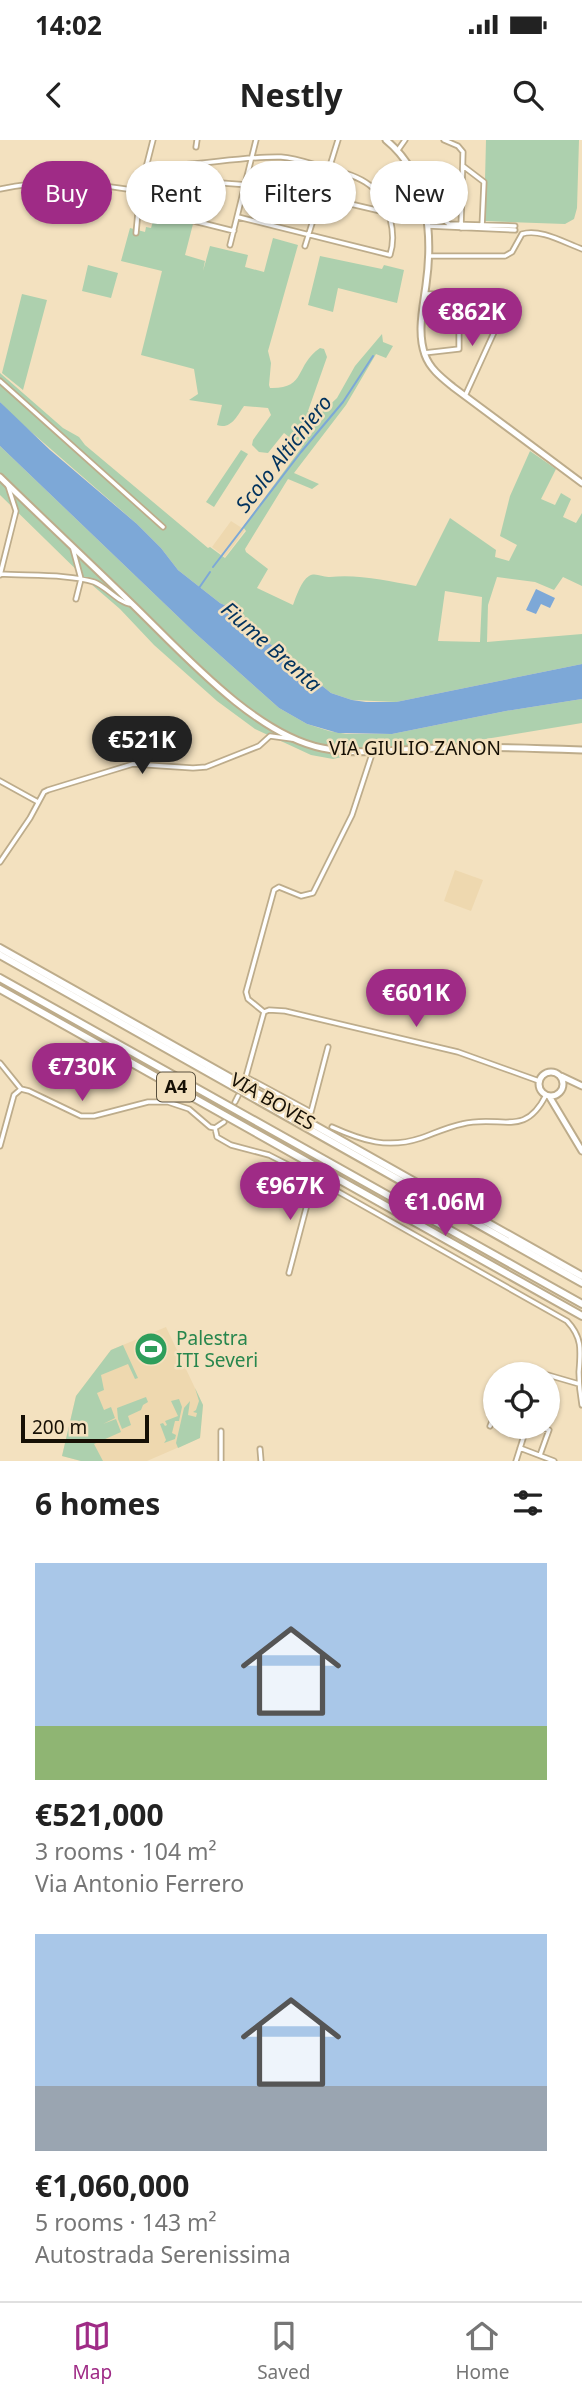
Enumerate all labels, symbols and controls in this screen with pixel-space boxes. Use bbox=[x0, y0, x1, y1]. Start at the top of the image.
text: 14:02 bbox=[35, 7, 102, 43]
text: Nestly bbox=[240, 73, 342, 116]
icon: back bbox=[35, 76, 73, 114]
icon: search bbox=[509, 76, 547, 114]
chip: Buy bbox=[21, 161, 112, 224]
chip: Rent bbox=[126, 161, 226, 224]
chip: Filters bbox=[240, 161, 356, 224]
chip: New bbox=[370, 161, 468, 224]
pin: €862K bbox=[423, 288, 521, 348]
text: €862K bbox=[438, 295, 506, 327]
water label: Scolo Altichiero bbox=[229, 389, 338, 518]
water label: Fiume Brenta bbox=[216, 595, 328, 698]
pin: €521K bbox=[93, 716, 191, 776]
text: €521K bbox=[108, 723, 176, 755]
street label: VIA GIULIO ZANON bbox=[329, 735, 501, 761]
pin: €601K bbox=[367, 970, 465, 1029]
text: €601K bbox=[382, 976, 450, 1008]
pin: €730K bbox=[33, 1044, 131, 1103]
text: €730K bbox=[48, 1050, 116, 1082]
street label: VIA BOVES bbox=[226, 1066, 320, 1136]
road number: A4 bbox=[157, 1072, 195, 1102]
pin: €967K bbox=[241, 1163, 339, 1222]
text: €967K bbox=[256, 1169, 324, 1201]
pin: €1.06M bbox=[388, 1178, 502, 1238]
text: €1.06M bbox=[405, 1185, 485, 1217]
place label: Palestra ITI Severi bbox=[176, 1325, 258, 1373]
sports icon: Palestra ITI Severi bbox=[132, 1330, 170, 1368]
map controls bbox=[483, 1362, 560, 1439]
button: locate bbox=[483, 1362, 560, 1439]
scale bar bbox=[21, 1412, 149, 1444]
text: 200 m bbox=[32, 1414, 87, 1440]
text: 6 homes bbox=[35, 1483, 160, 1524]
icon: filters bbox=[509, 1484, 547, 1522]
icon: home bbox=[228, 1608, 354, 1734]
text: €521,000 bbox=[35, 1794, 164, 1835]
text: 3 rooms · 104 m² bbox=[35, 1835, 217, 1867]
text: Via Antonio Ferrero bbox=[35, 1867, 244, 1899]
icon: home bbox=[228, 1979, 354, 2105]
text: €1,060,000 bbox=[35, 2165, 189, 2206]
text: 5 rooms · 143 m² bbox=[35, 2206, 217, 2238]
text: Autostrada Serenissima bbox=[35, 2238, 291, 2270]
tab: Map bbox=[73, 2317, 112, 2385]
tab: Saved bbox=[257, 2317, 310, 2385]
tab: Home bbox=[455, 2317, 509, 2385]

